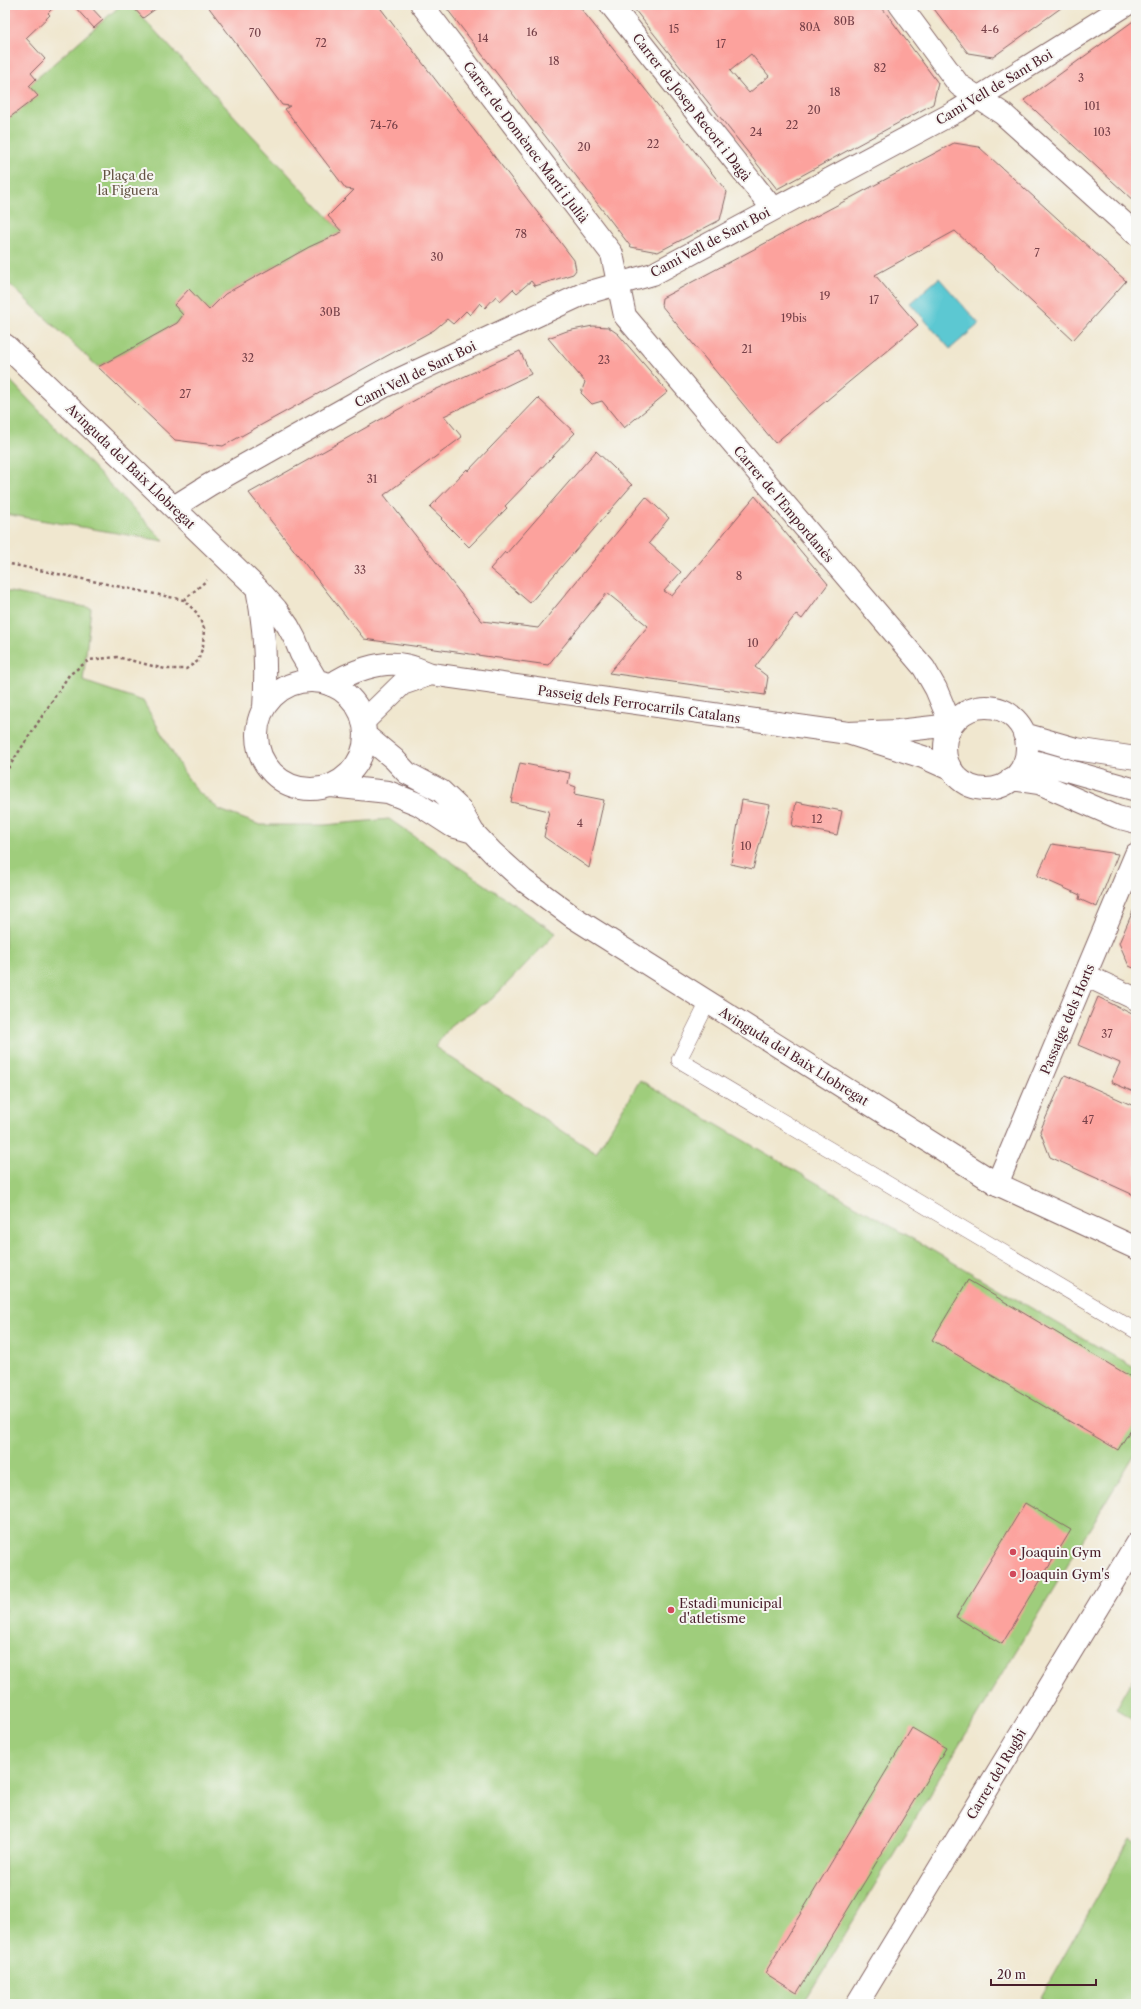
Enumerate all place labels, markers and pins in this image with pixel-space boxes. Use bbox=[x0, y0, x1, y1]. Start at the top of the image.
place label: Joaquin Gym bbox=[1019, 1544, 1101, 1560]
marker: Joaquin Gym bbox=[1008, 1547, 1018, 1557]
place label: Joaquin Gym's bbox=[1019, 1566, 1110, 1582]
marker: Joaquin Gym's bbox=[1008, 1569, 1018, 1579]
place label: Estadi municipal d'atletisme bbox=[679, 1595, 782, 1626]
marker: Estadi municipal d'atletisme bbox=[666, 1605, 676, 1615]

